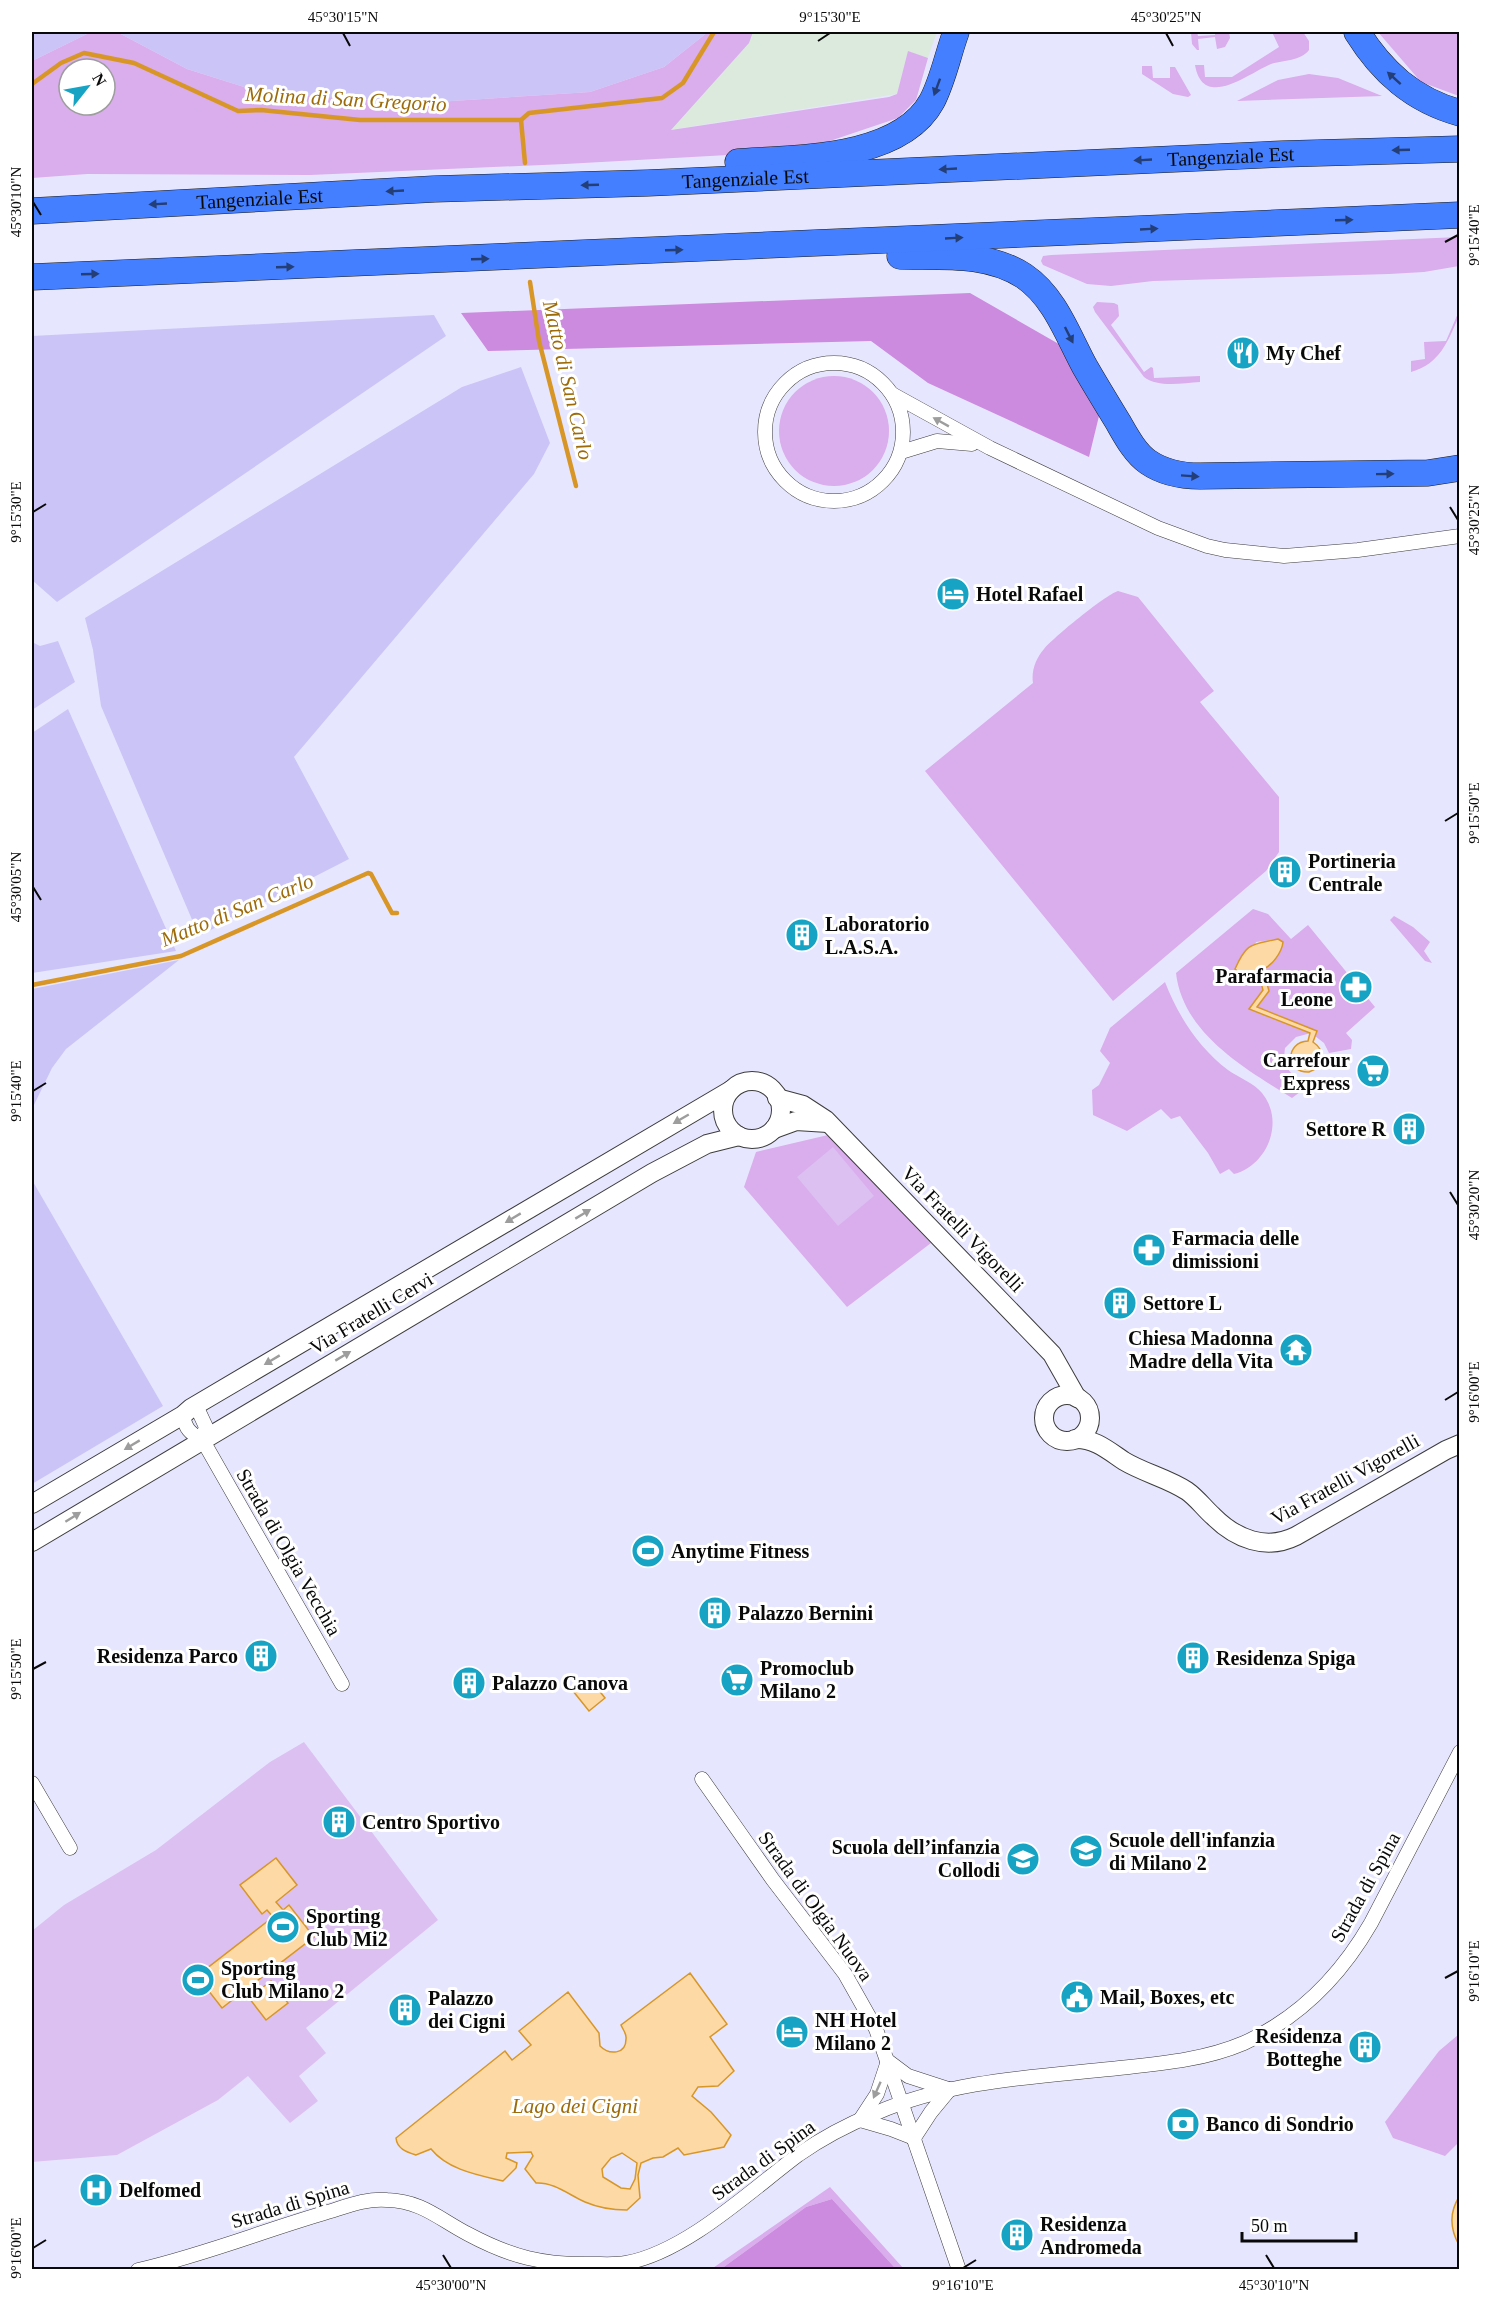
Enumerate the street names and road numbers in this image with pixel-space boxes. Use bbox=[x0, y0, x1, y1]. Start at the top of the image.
street label: Tangenziale Est bbox=[1167, 143, 1295, 170]
street label: Tangenziale Est bbox=[681, 165, 810, 192]
street label: Tangenziale Est bbox=[196, 184, 324, 213]
street label: Via Fratelli Vigorelli bbox=[897, 1162, 1029, 1297]
street label: Via Fratelli Cervi bbox=[305, 1267, 437, 1358]
street label: Via Fratelli Vigorelli bbox=[1267, 1429, 1424, 1530]
street label: Strada di Olgia Vecchia bbox=[231, 1465, 346, 1640]
street label: Strada di Olgia Nuova bbox=[754, 1827, 878, 1986]
street label: Strada di Spina bbox=[1326, 1828, 1405, 1946]
street label: Strada di Spina bbox=[707, 2115, 820, 2206]
street label: Strada di Spina bbox=[228, 2176, 352, 2233]

